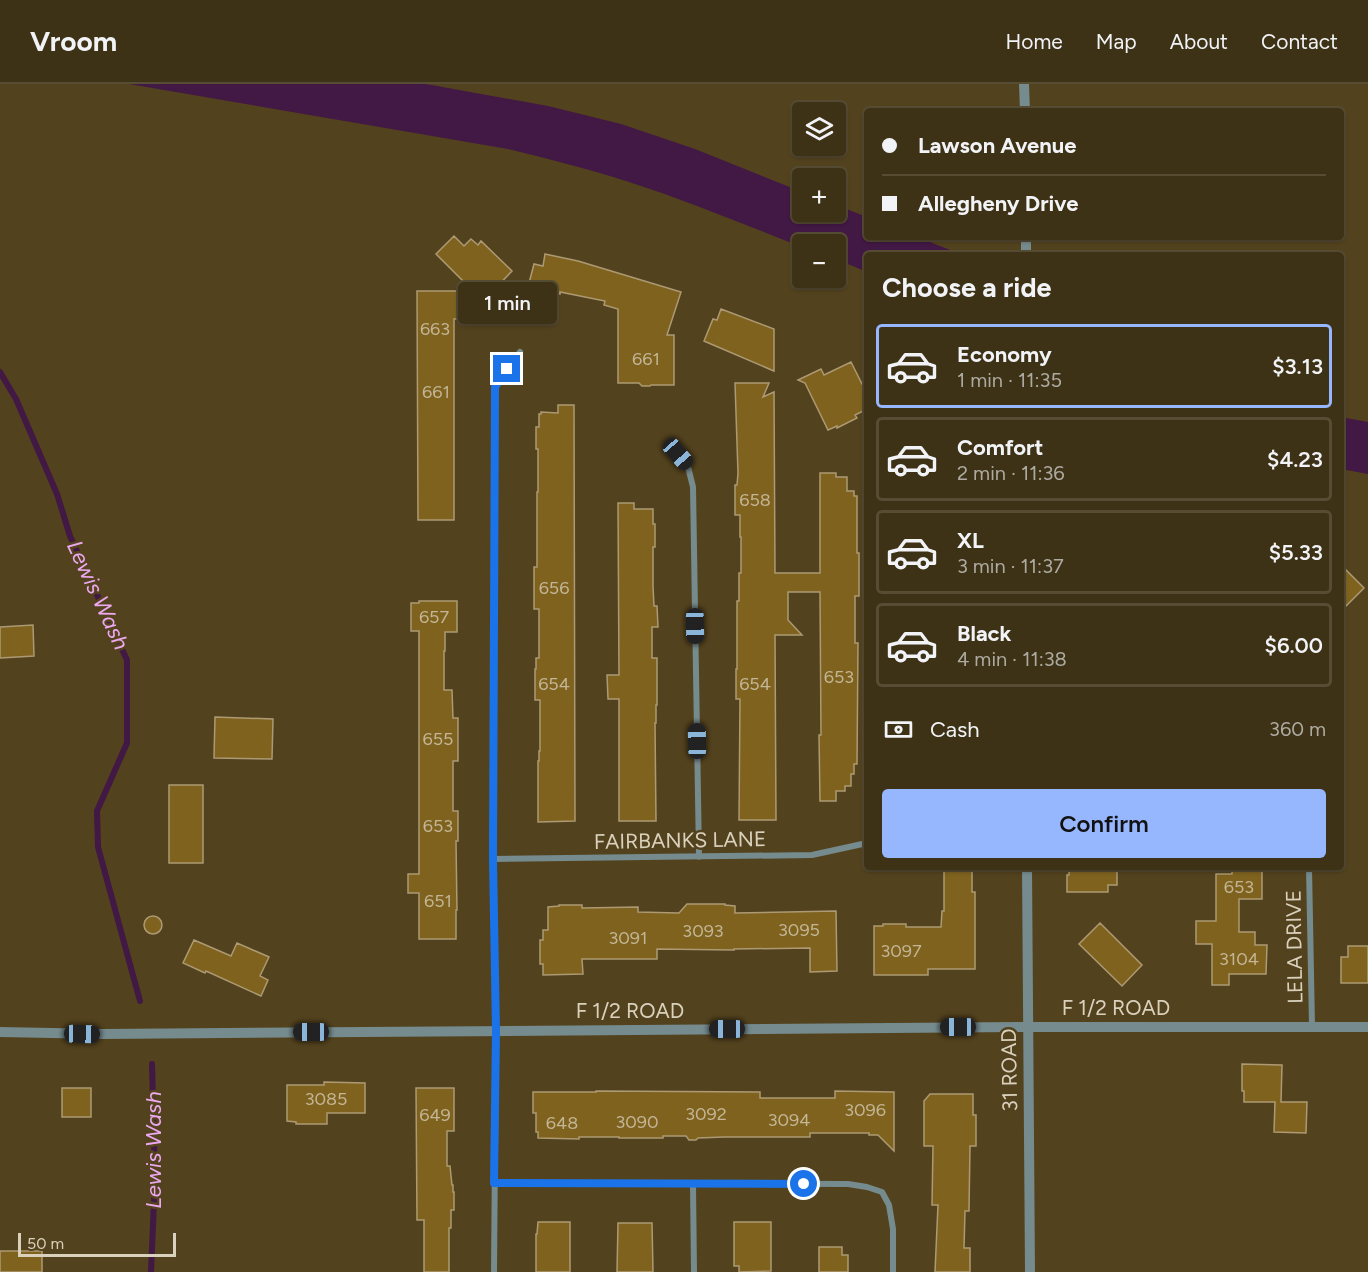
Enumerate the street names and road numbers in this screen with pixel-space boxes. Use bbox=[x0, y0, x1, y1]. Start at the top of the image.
street label: FAIRBANKS LANE bbox=[594, 826, 766, 854]
street label: LELA DRIVE bbox=[1281, 890, 1307, 1004]
street label: F 1/2 ROAD bbox=[1062, 995, 1170, 1020]
street label: F 1/2 ROAD bbox=[576, 998, 684, 1023]
street label: 31 ROAD bbox=[996, 1028, 1022, 1112]

